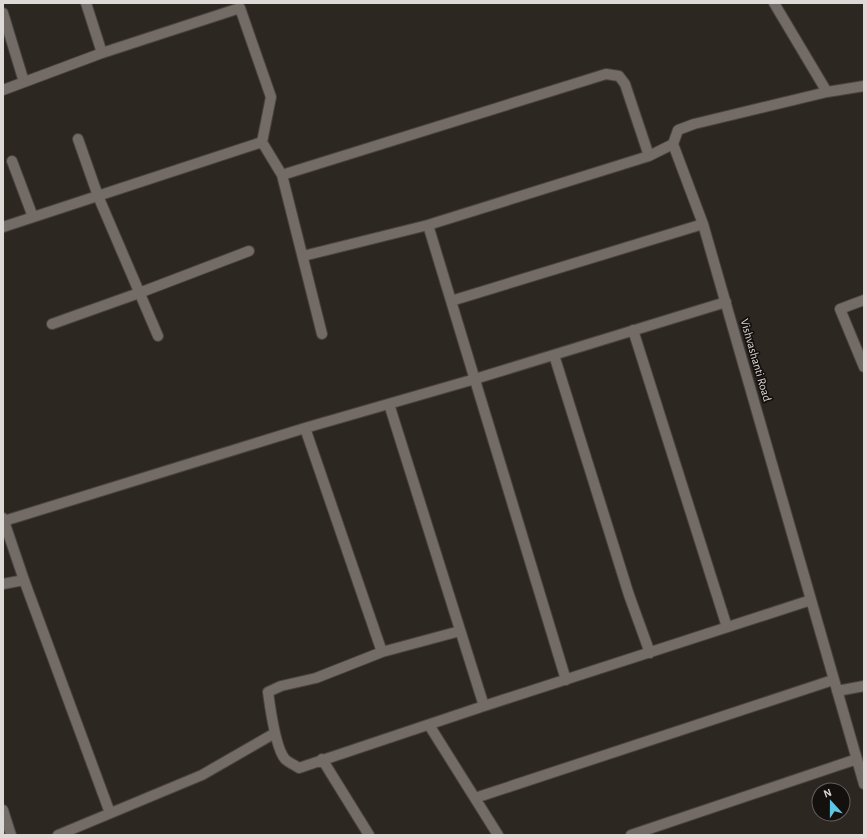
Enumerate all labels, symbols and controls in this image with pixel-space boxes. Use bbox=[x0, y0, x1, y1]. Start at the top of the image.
street label: Vishvashanti Road bbox=[738, 317, 774, 403]
north arrow bbox=[811, 782, 851, 822]
text: N bbox=[822, 787, 833, 800]

